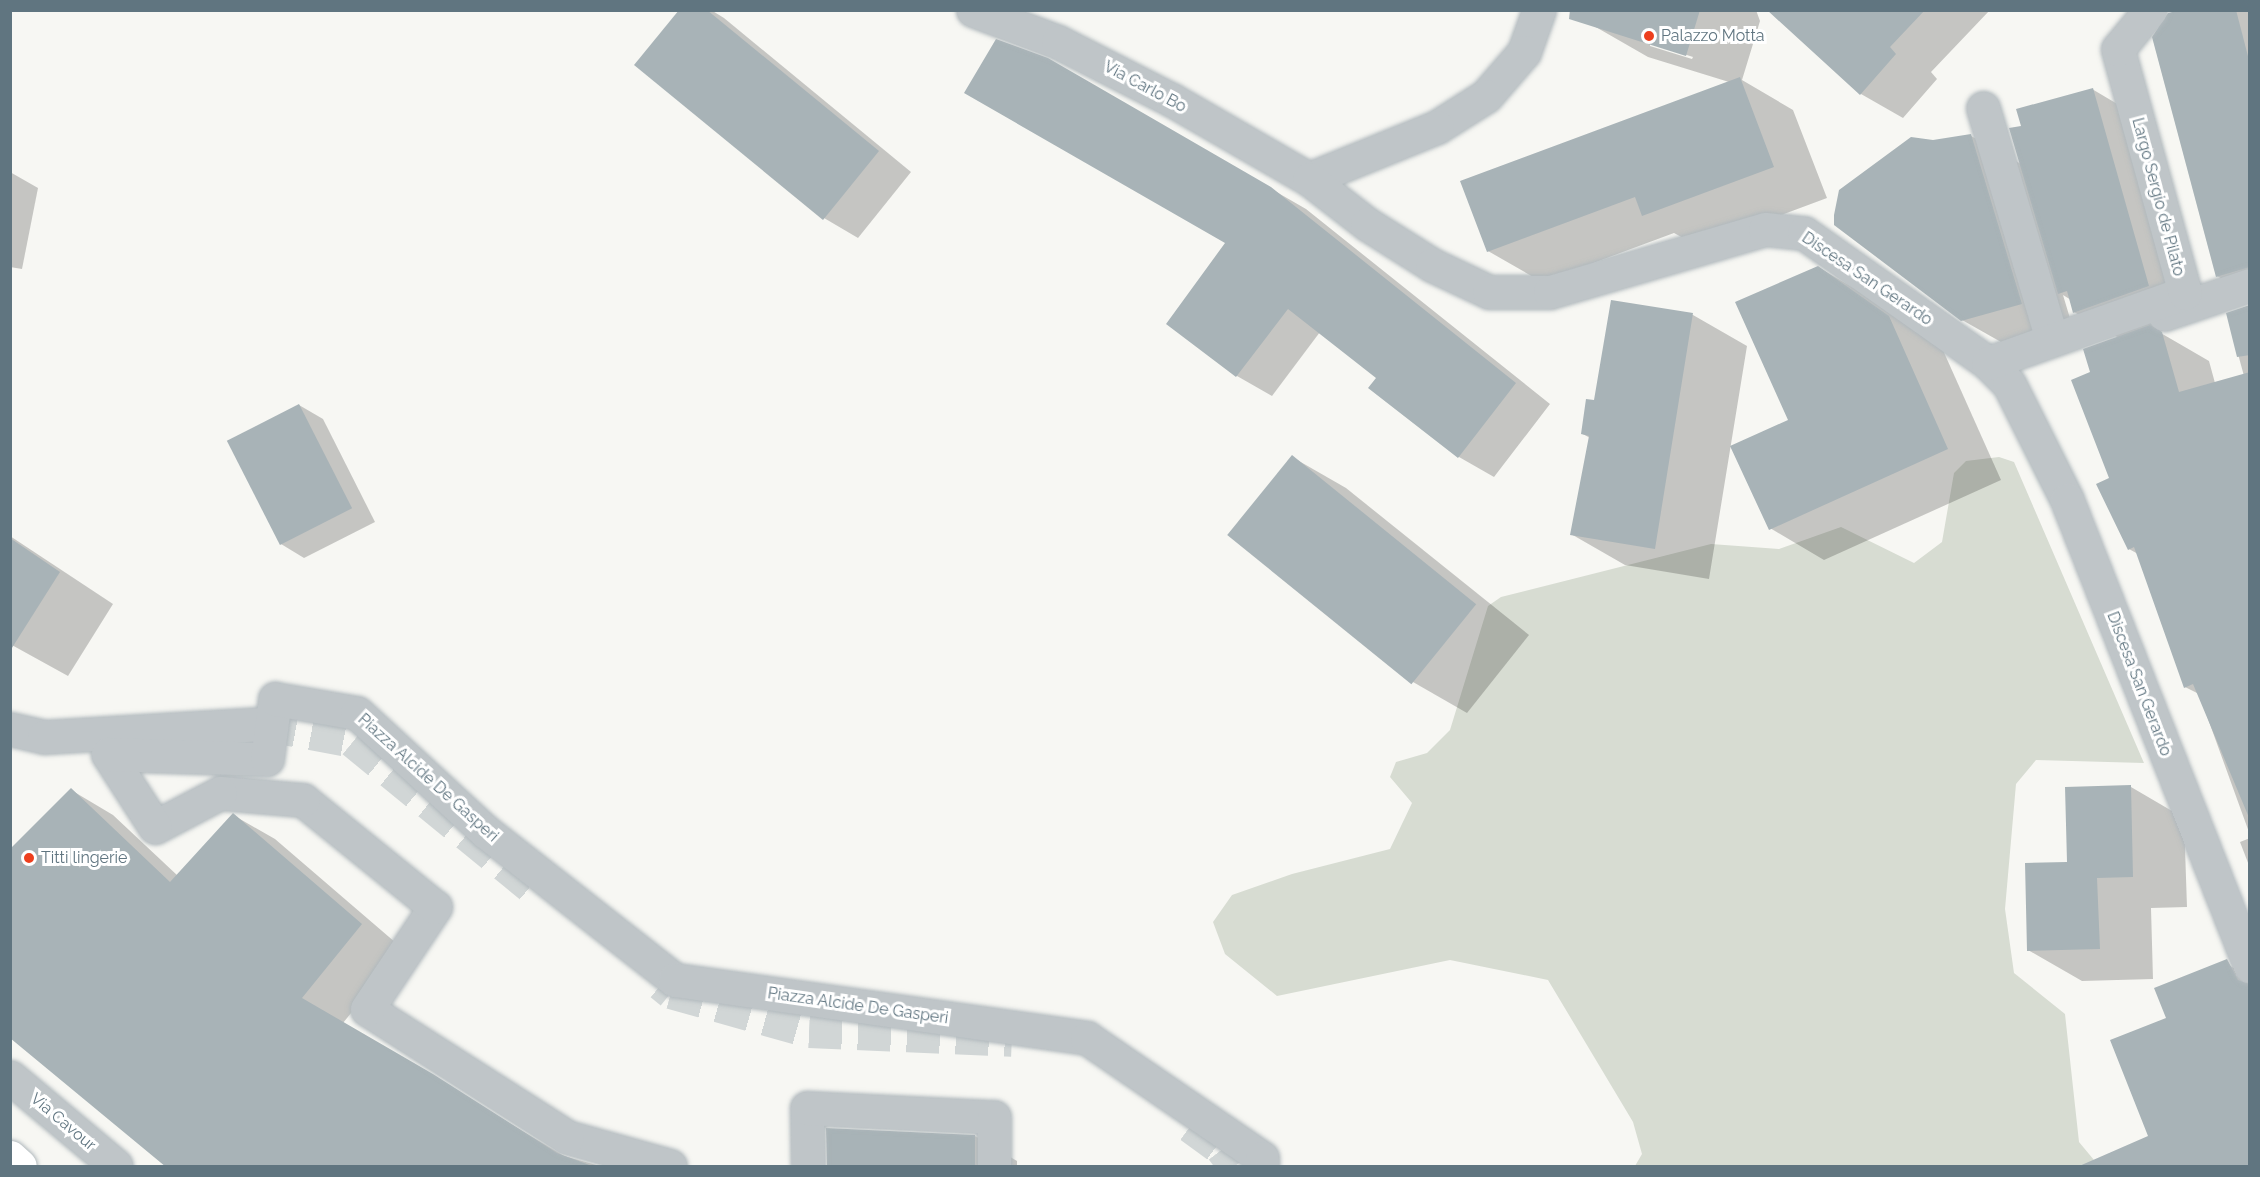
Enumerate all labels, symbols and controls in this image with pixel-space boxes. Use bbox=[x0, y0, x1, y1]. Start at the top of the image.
place label: Palazzo Motta bbox=[1661, 26, 1765, 46]
marker: Palazzo Motta bbox=[1642, 29, 1656, 43]
street label: Via Carlo Bo bbox=[1100, 57, 1190, 117]
street label: Largo Sergio de Pilato bbox=[2128, 116, 2188, 278]
street label: Discesa San Gerardo bbox=[1798, 228, 1936, 330]
street label: Discesa San Gerardo bbox=[2103, 609, 2175, 759]
street label: Piazza Alcide De Gasperi bbox=[354, 710, 502, 846]
place label: Titti lingerie bbox=[41, 848, 127, 868]
marker: Titti lingerie bbox=[22, 851, 36, 865]
street label: Piazza Alcide De Gasperi bbox=[766, 984, 950, 1028]
street label: Via Cavour bbox=[26, 1089, 100, 1155]

